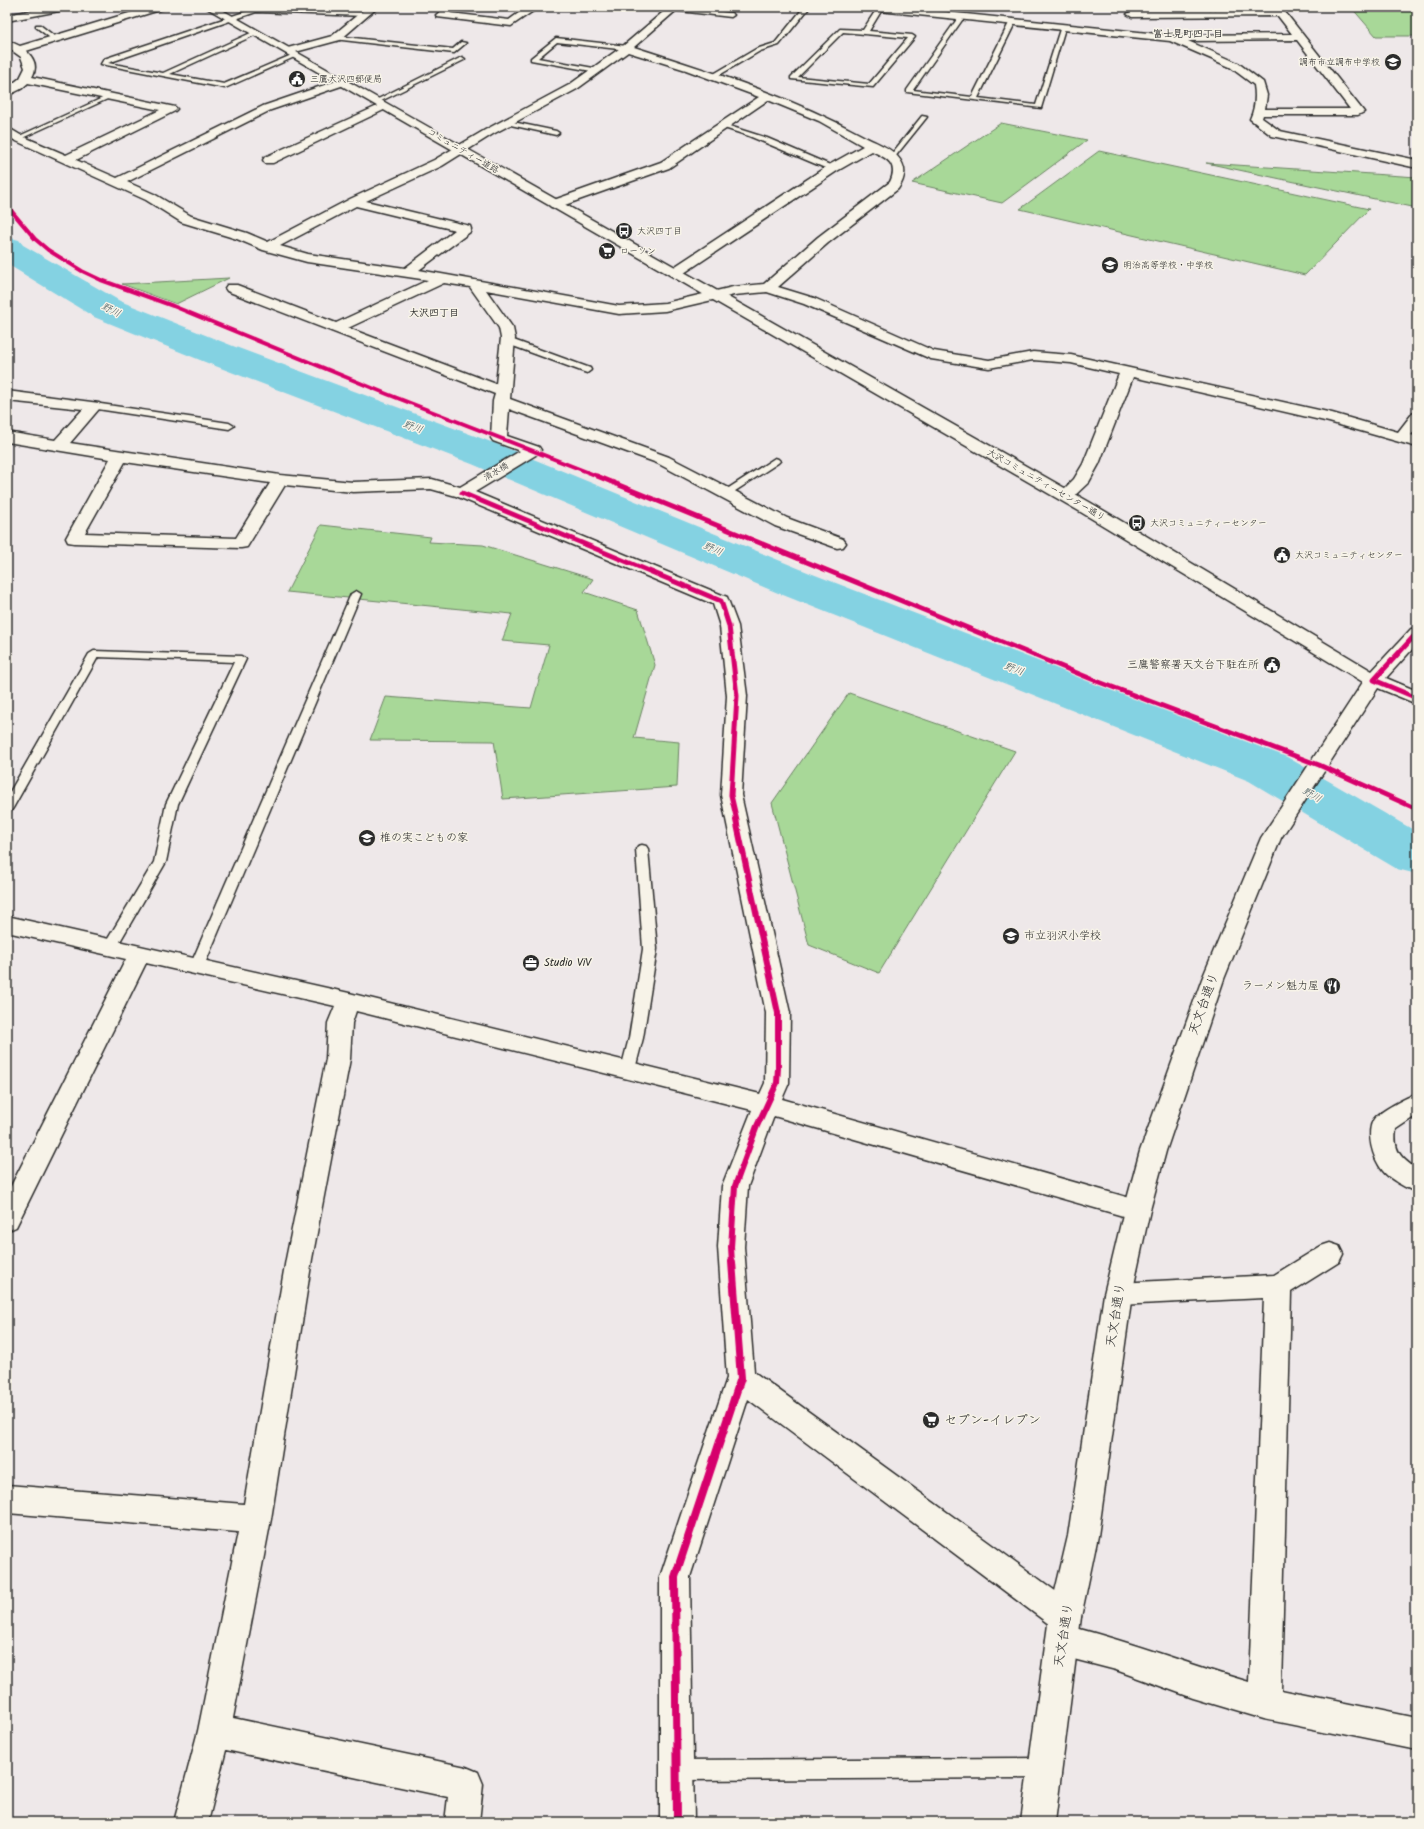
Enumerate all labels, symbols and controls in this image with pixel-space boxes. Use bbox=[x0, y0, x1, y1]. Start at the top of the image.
district label: 富士見町四丁目 bbox=[1153, 26, 1223, 42]
school or university icon: 調布市立調布中学校 bbox=[1383, 52, 1403, 72]
place label: 調布市立調布中学校 bbox=[1299, 55, 1380, 70]
public building icon: 三鷹大沢四郵便局 bbox=[287, 69, 307, 89]
place label: 三鷹大沢四郵便局 bbox=[310, 72, 382, 87]
street label: コミュニティー道路 bbox=[424, 124, 502, 178]
bus stop icon: 大沢四丁目 bbox=[614, 221, 634, 241]
place label: 大沢四丁目 bbox=[637, 224, 682, 239]
supermarket icon: ローソン bbox=[597, 241, 617, 261]
place label: ローソン bbox=[620, 244, 656, 259]
school or university icon: 明治高等学校・中学校 bbox=[1100, 255, 1120, 275]
place label: 明治高等学校・中学校 bbox=[1123, 258, 1213, 273]
water label: 野川 bbox=[99, 298, 123, 322]
district label: 大沢四丁目 bbox=[409, 305, 459, 321]
water label: 野川 bbox=[401, 416, 425, 438]
street label: 大沢コミュニティーセンター通り bbox=[984, 445, 1108, 525]
street label: 清水橋 bbox=[481, 459, 511, 485]
bus stop icon: 大沢コミュニティーセンター bbox=[1127, 513, 1147, 533]
place label: 大沢コミュニティーセンター bbox=[1150, 516, 1267, 531]
water label: 野川 bbox=[701, 538, 725, 560]
public building icon: 大沢コミュニティセンター bbox=[1272, 545, 1292, 565]
place label: 大沢コミュニティセンター bbox=[1295, 548, 1403, 563]
public building icon: 三鷹警察署天文台下駐在所 bbox=[1262, 655, 1282, 675]
place label: 三鷹警察署天文台下駐在所 bbox=[1127, 656, 1259, 674]
water label: 野川 bbox=[1002, 658, 1026, 680]
water label: 野川 bbox=[1299, 783, 1325, 807]
school or university icon: 椎の実こどもの家 bbox=[357, 828, 377, 848]
place label: 椎の実こどもの家 bbox=[380, 829, 468, 847]
school or university icon: 市立羽沢小学校 bbox=[1001, 926, 1021, 946]
place label: 市立羽沢小学校 bbox=[1024, 927, 1101, 945]
office icon: Studio ViV bbox=[521, 953, 541, 973]
place label: Studio ViV bbox=[544, 954, 592, 972]
street label: 天文台通り bbox=[1183, 970, 1225, 1038]
restaurant icon: ラーメン魁力屋 bbox=[1322, 976, 1342, 996]
place label: ラーメン魁力屋 bbox=[1242, 977, 1319, 995]
street label: 天文台通り bbox=[1101, 1281, 1131, 1349]
supermarket icon: セブン-イレブン bbox=[921, 1410, 941, 1430]
place label: セブン-イレブン bbox=[944, 1410, 1041, 1431]
street label: 天文台通り bbox=[1049, 1601, 1079, 1669]

